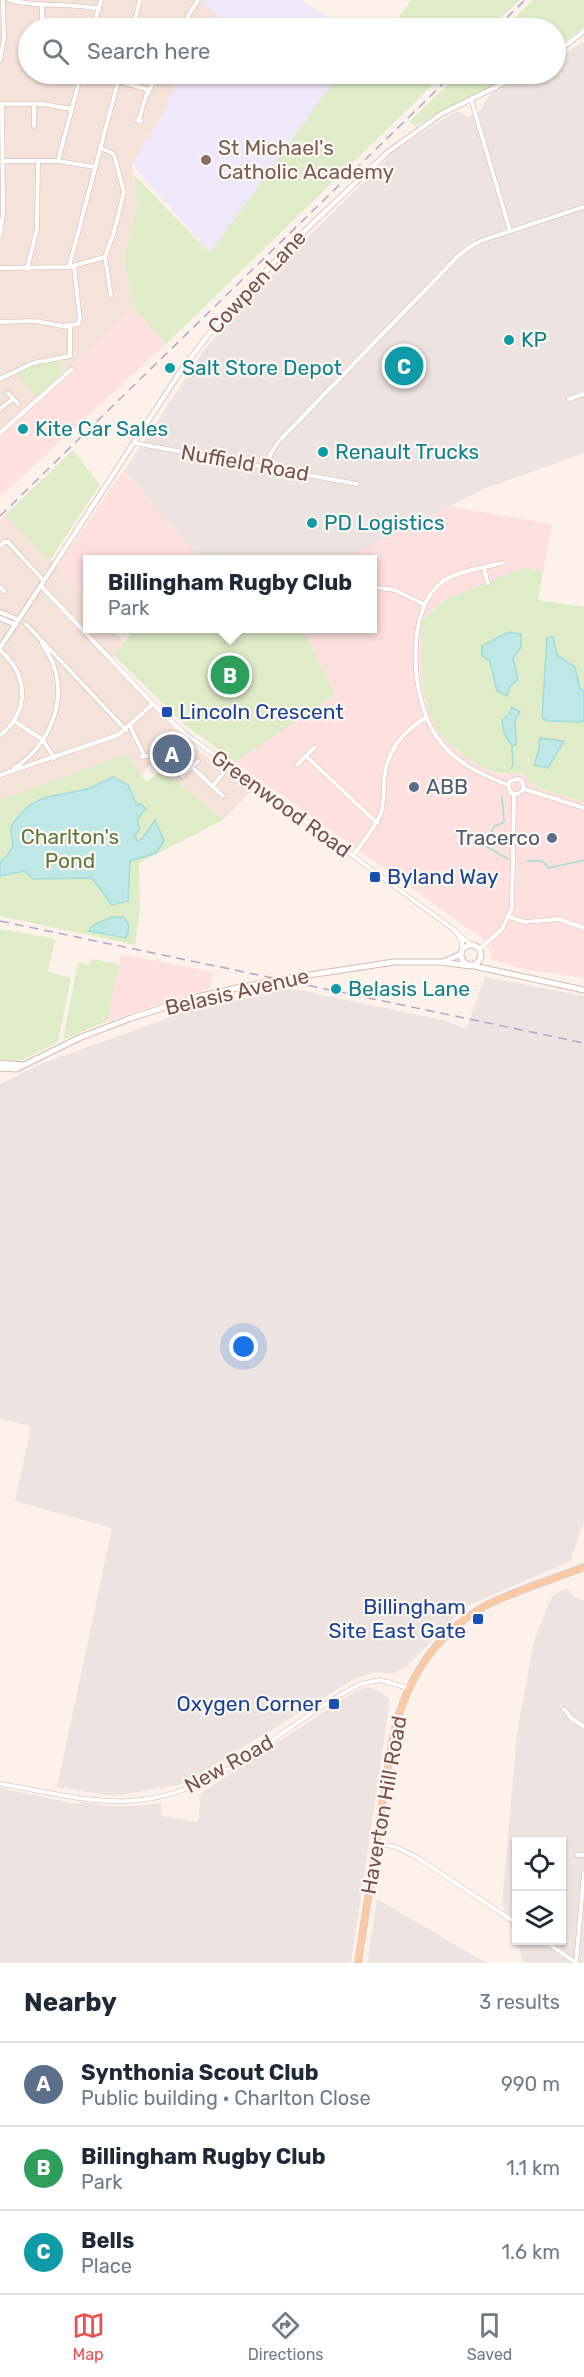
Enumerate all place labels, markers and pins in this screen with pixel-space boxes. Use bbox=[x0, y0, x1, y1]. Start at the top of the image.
place label: St Michael's Catholic Academy bbox=[218, 135, 395, 184]
marker: St Michael's Catholic Academy bbox=[199, 153, 213, 167]
place label: KP bbox=[521, 327, 547, 352]
marker: KP bbox=[502, 333, 516, 347]
pin: C bbox=[384, 344, 424, 388]
place label: Salt Store Depot bbox=[182, 355, 342, 380]
marker: Salt Store Depot bbox=[163, 361, 177, 375]
place label: Kite Car Sales bbox=[35, 416, 168, 441]
marker: Kite Car Sales bbox=[16, 422, 30, 436]
place label: Renault Trucks bbox=[335, 439, 479, 464]
marker: Renault Trucks bbox=[316, 445, 330, 459]
place label: PD Logistics bbox=[324, 510, 445, 535]
marker: PD Logistics bbox=[305, 516, 319, 530]
pin: B bbox=[210, 652, 250, 698]
place label: Lincoln Crescent bbox=[179, 699, 344, 724]
marker: Lincoln Crescent bbox=[160, 705, 174, 719]
pin: A bbox=[152, 732, 192, 777]
place label: ABB bbox=[426, 774, 468, 799]
marker: ABB bbox=[407, 780, 421, 794]
place label: Tracerco bbox=[455, 825, 540, 850]
marker: Tracerco bbox=[545, 831, 559, 845]
place label: Byland Way bbox=[387, 864, 499, 889]
marker: Byland Way bbox=[368, 870, 382, 884]
place label: Belasis Lane bbox=[348, 976, 470, 1001]
marker: Belasis Lane bbox=[329, 982, 343, 996]
place label: Billingham Site East Gate bbox=[329, 1594, 466, 1643]
marker: Billingham Site East Gate bbox=[471, 1612, 485, 1626]
place label: Oxygen Corner bbox=[177, 1691, 322, 1716]
marker: Oxygen Corner bbox=[327, 1697, 341, 1711]

